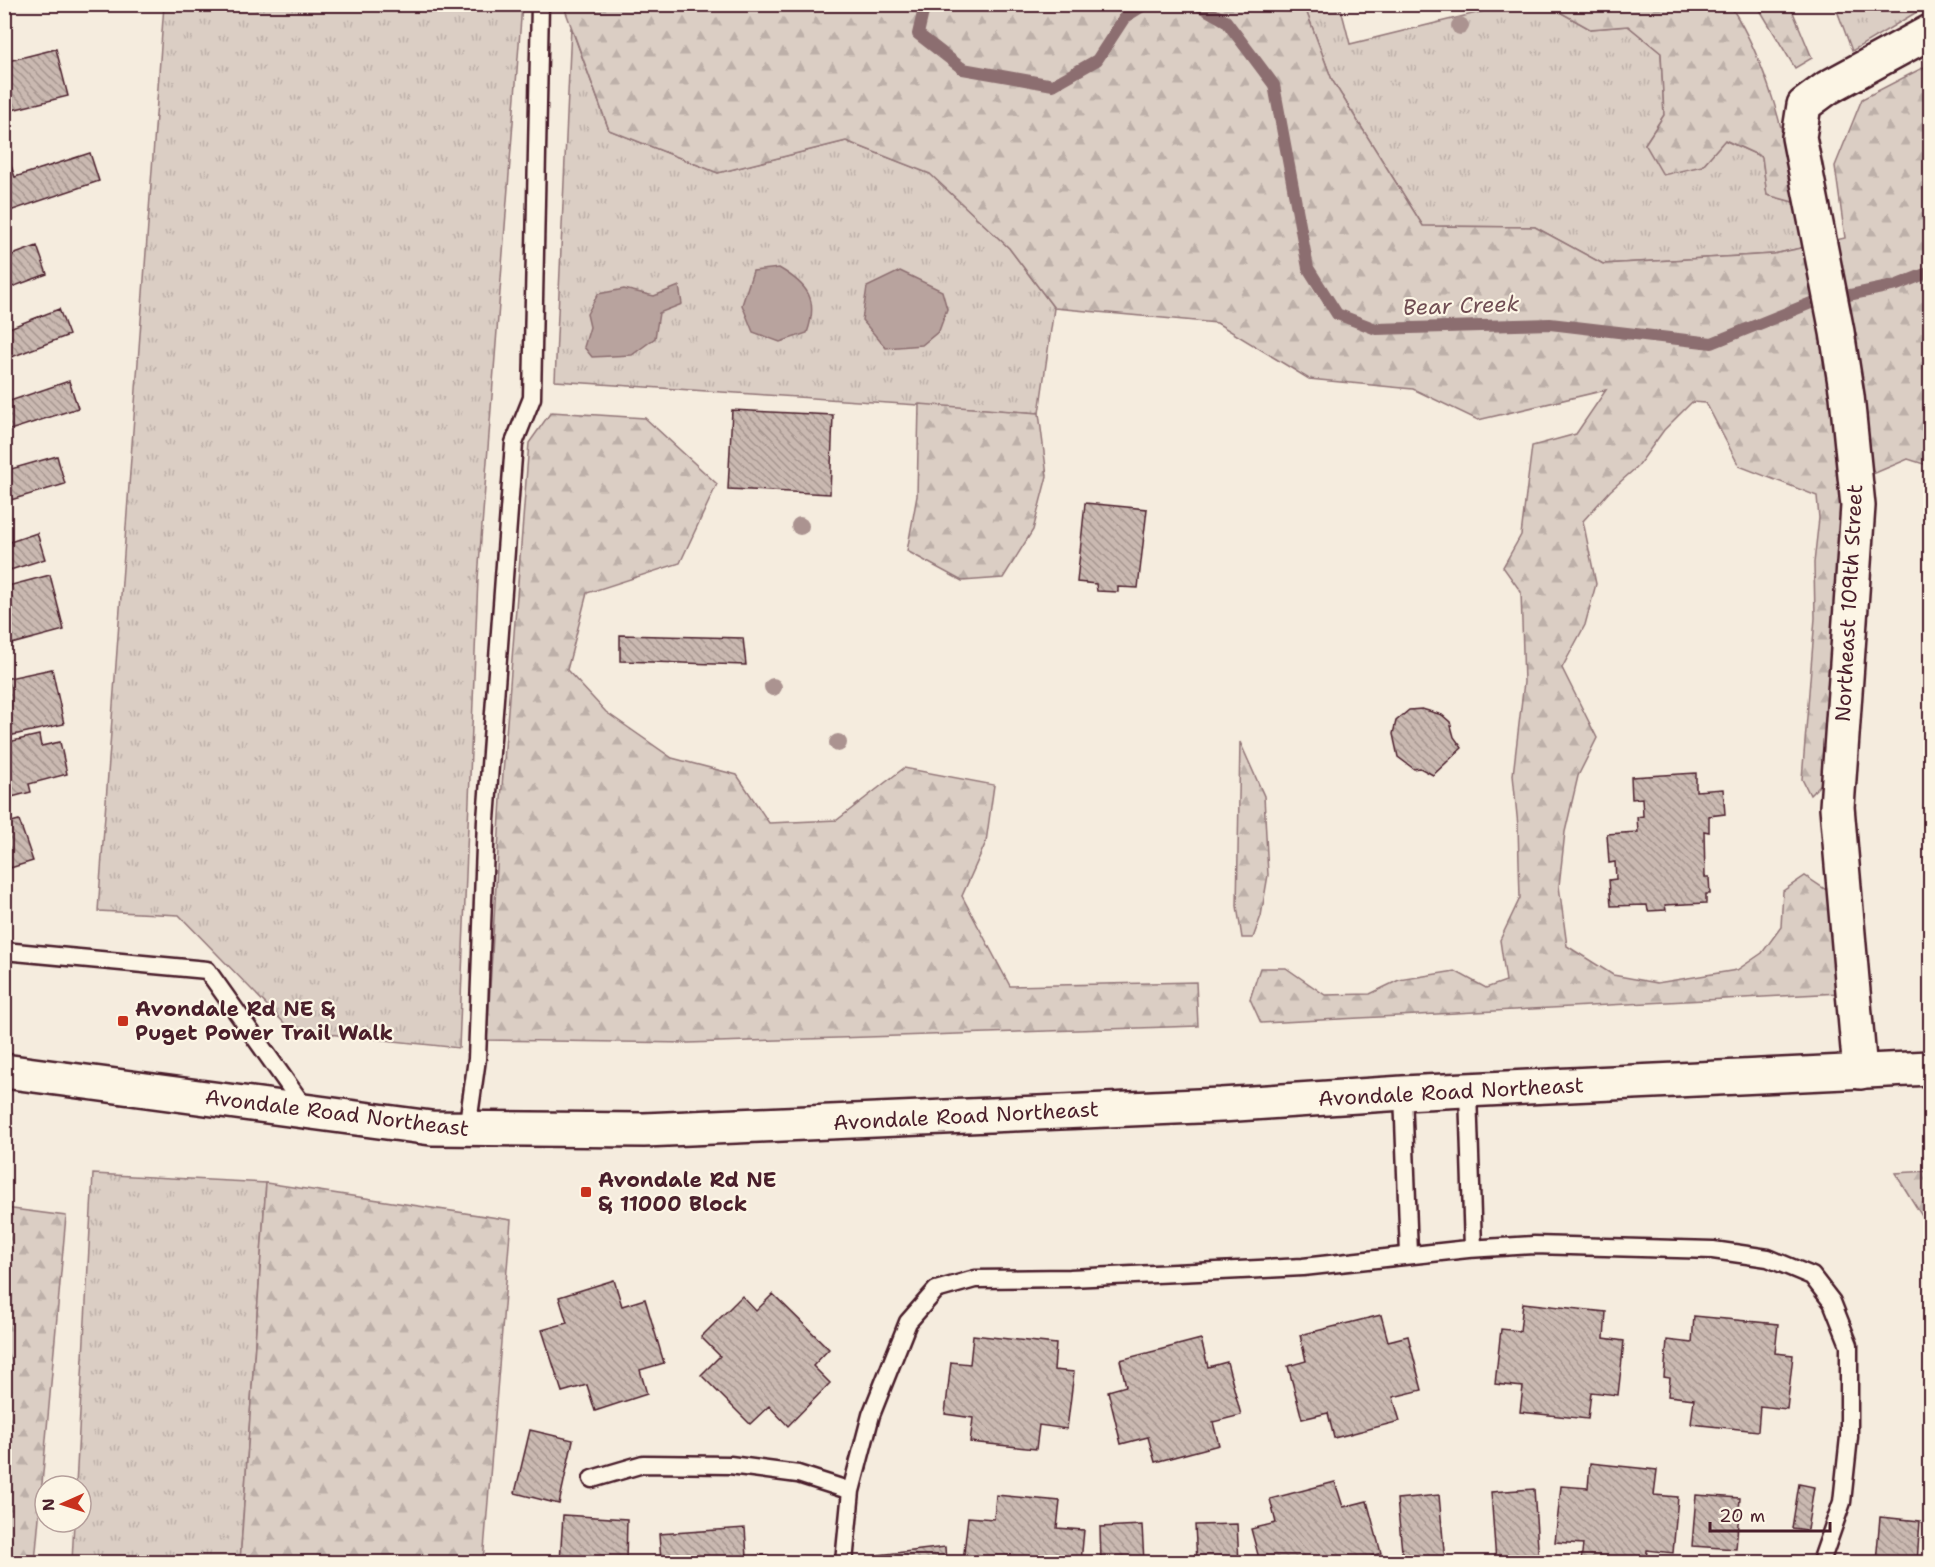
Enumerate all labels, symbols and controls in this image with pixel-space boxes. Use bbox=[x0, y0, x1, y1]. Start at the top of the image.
water label: Bear Creek bbox=[1402, 289, 1520, 322]
street label: Northeast 109th Street bbox=[1829, 483, 1869, 723]
place label: Avondale Rd NE & Puget Power Trail Walk bbox=[135, 995, 393, 1047]
marker: Avondale Rd NE & Puget Power Trail Walk bbox=[116, 1014, 130, 1028]
street label: Avondale Road Northeast bbox=[1317, 1071, 1585, 1113]
street label: Avondale Road Northeast bbox=[203, 1083, 471, 1143]
street label: Avondale Road Northeast bbox=[832, 1095, 1100, 1137]
place label: Avondale Rd NE & 11000 Block bbox=[598, 1166, 776, 1218]
marker: Avondale Rd NE & 11000 Block bbox=[579, 1185, 593, 1199]
north arrow bbox=[33, 1474, 93, 1534]
scale bar bbox=[1710, 1495, 1830, 1533]
text: N bbox=[38, 1498, 59, 1512]
text: 20 m bbox=[1719, 1504, 1765, 1528]

